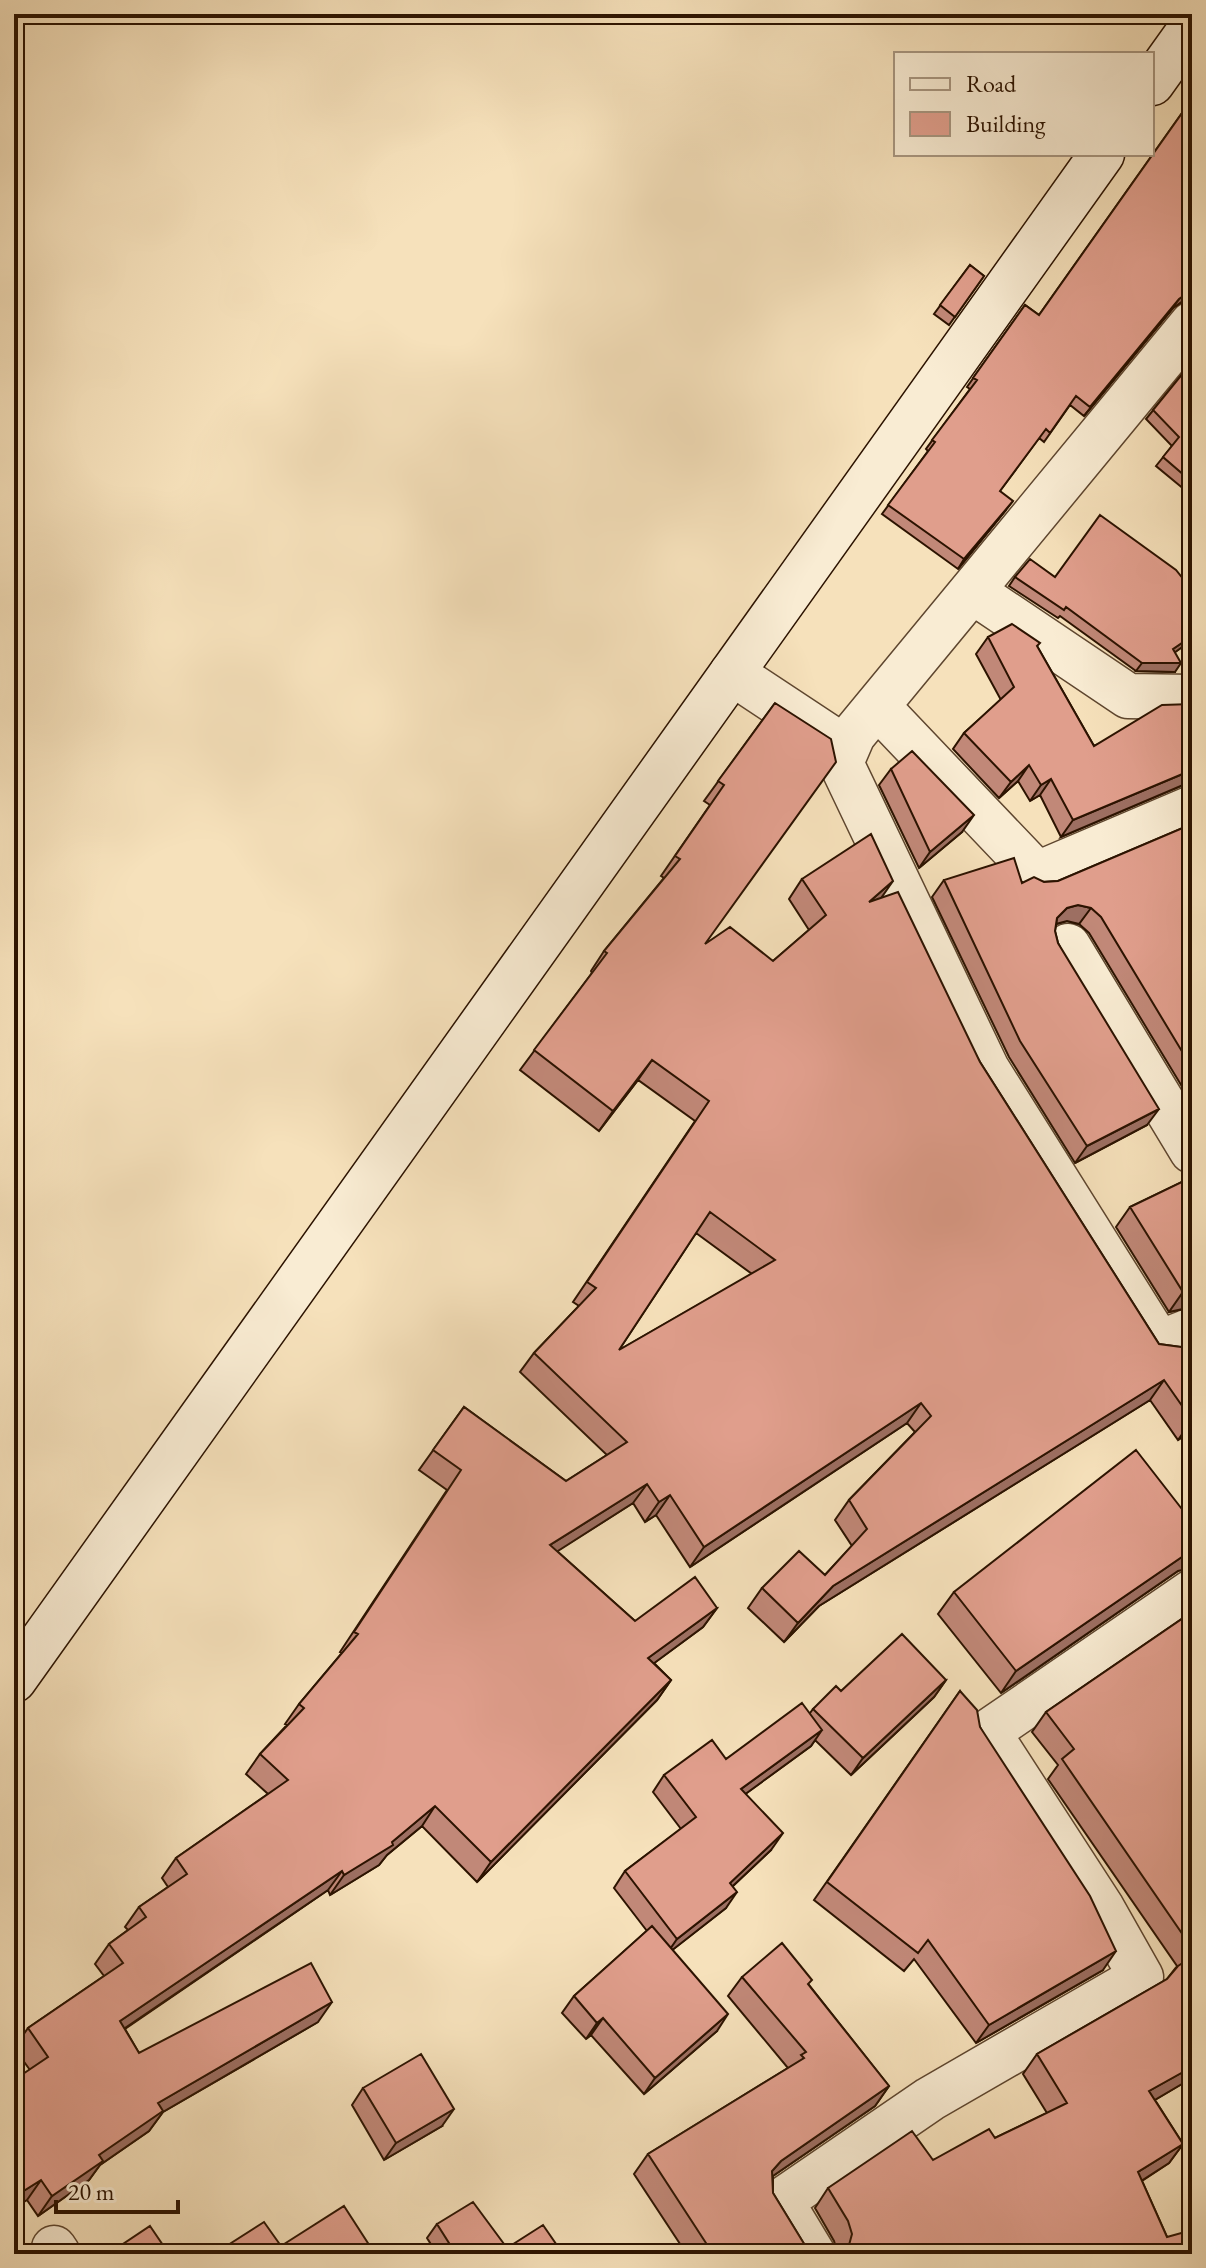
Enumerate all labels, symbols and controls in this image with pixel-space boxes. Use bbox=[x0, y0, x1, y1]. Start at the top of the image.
legend bbox=[894, 52, 1154, 156]
text: Road bbox=[966, 68, 1017, 99]
text: Building bbox=[966, 108, 1046, 139]
scale bar bbox=[56, 2164, 178, 2214]
text: 20 m bbox=[68, 2176, 115, 2207]

